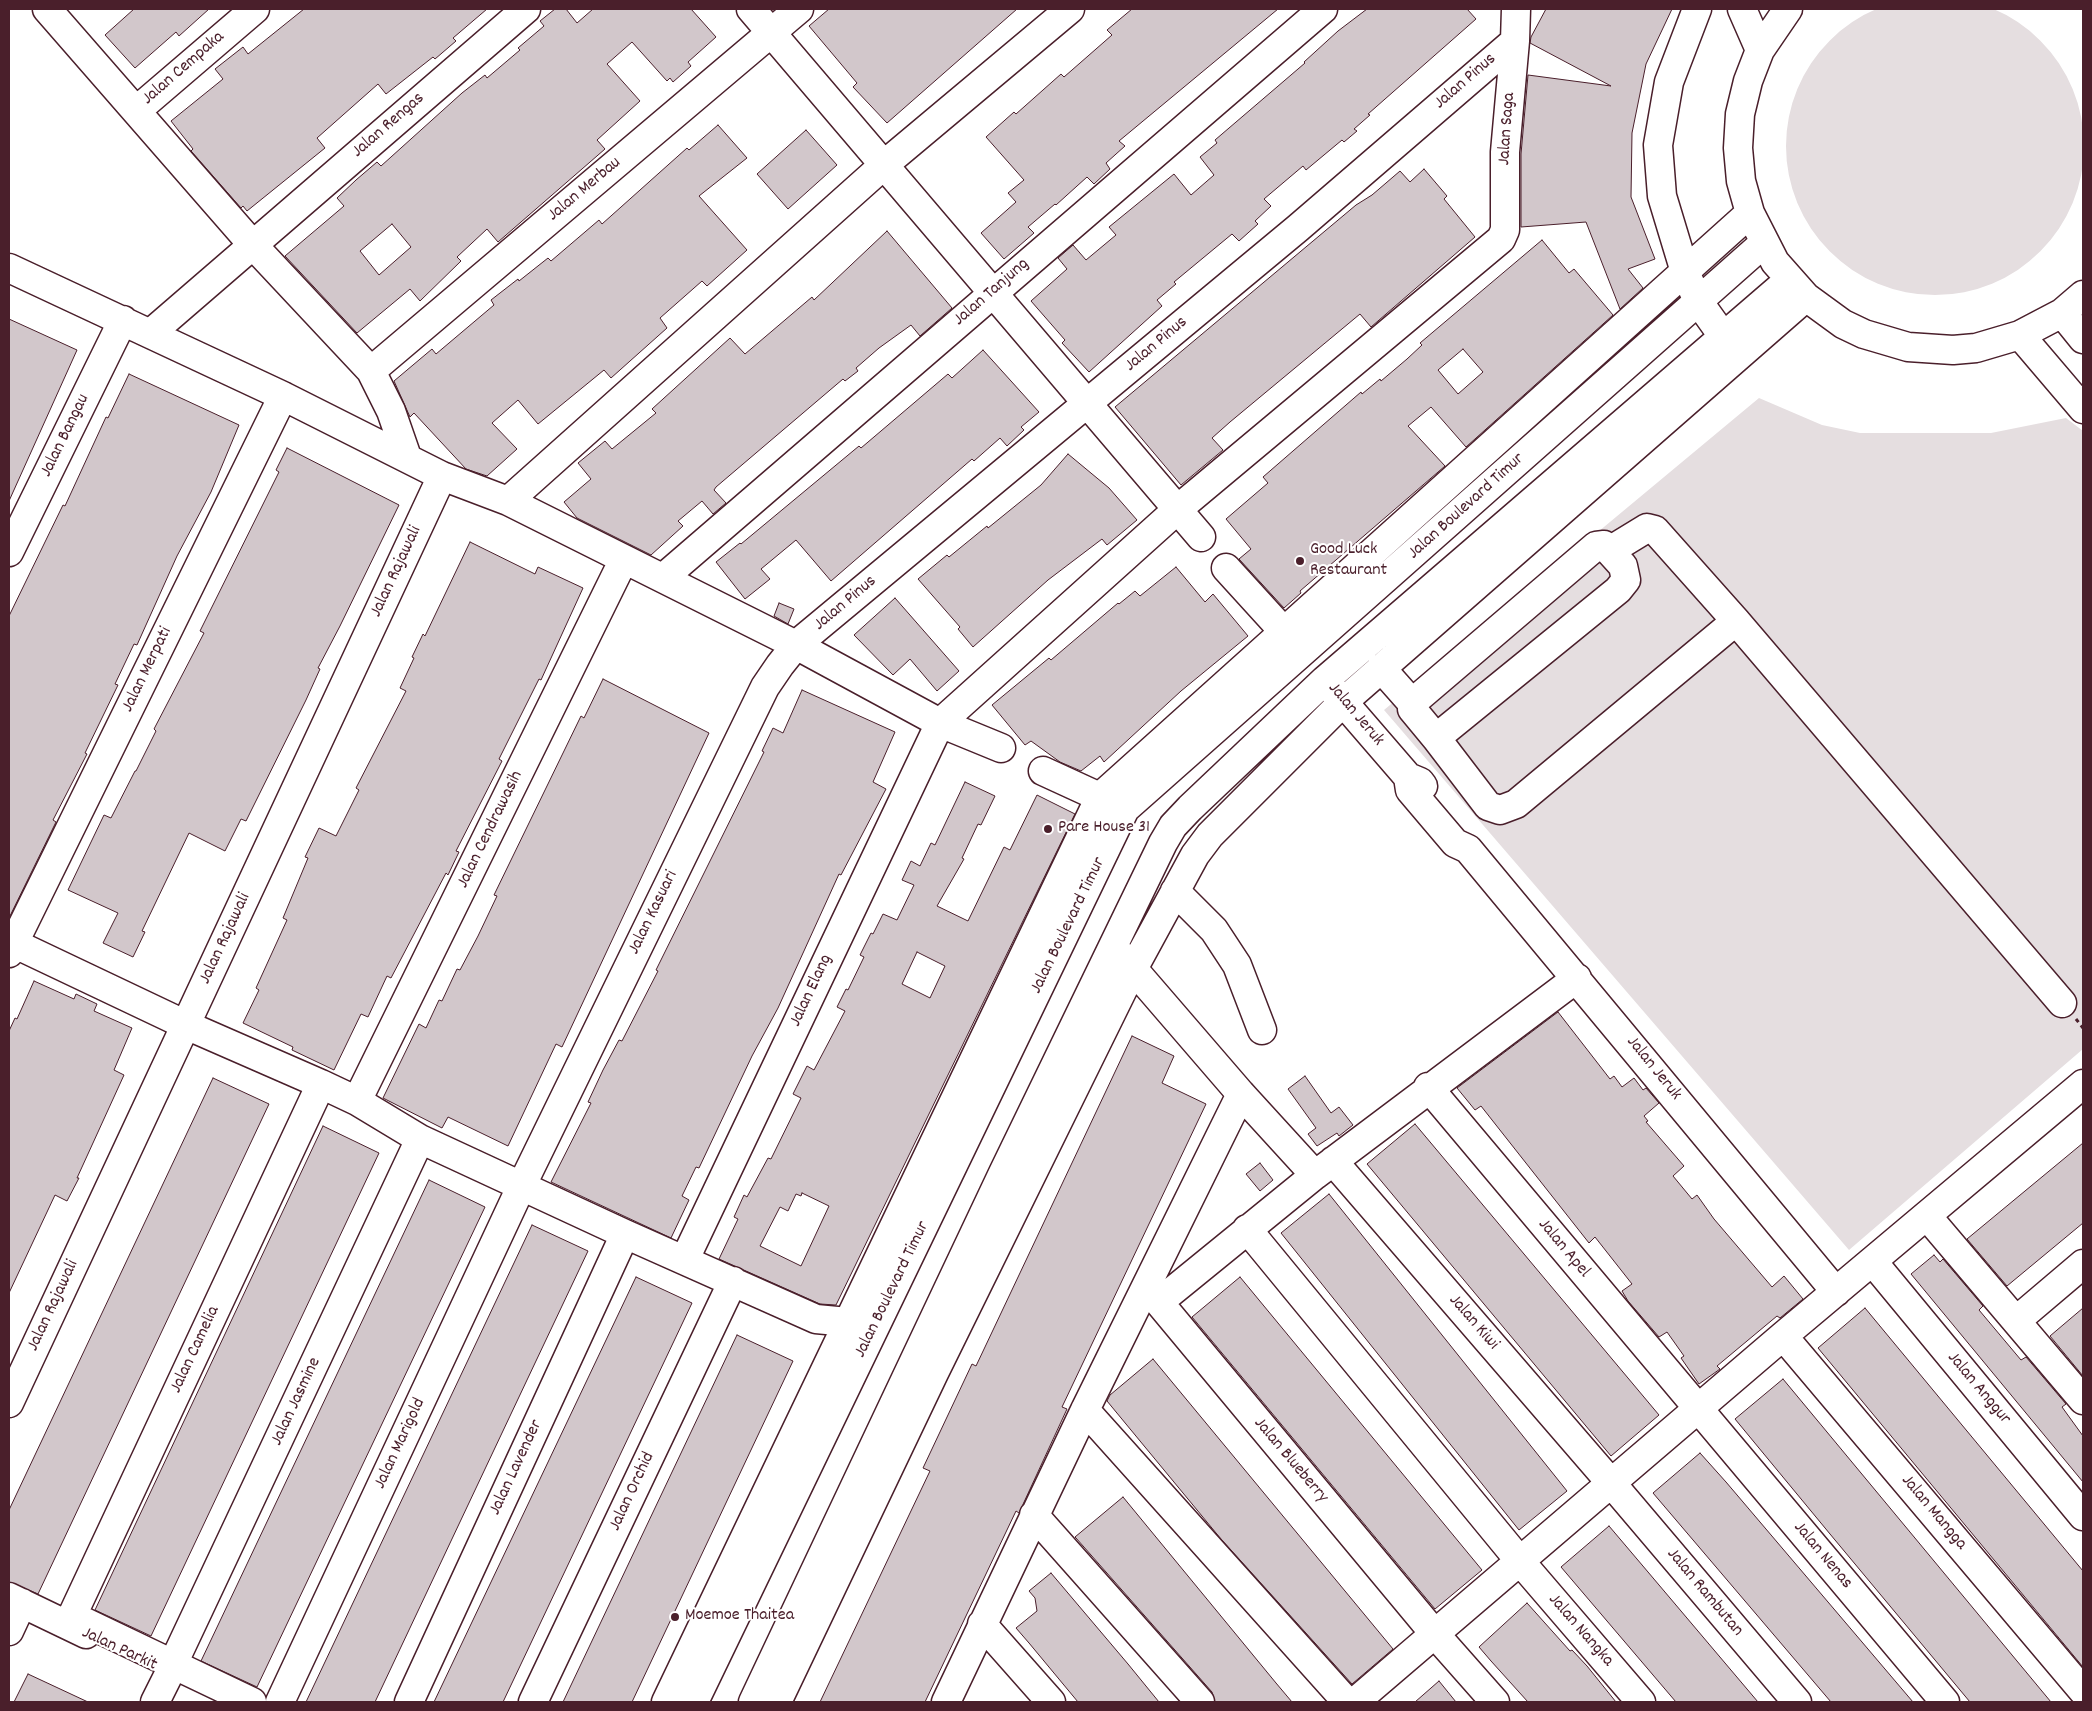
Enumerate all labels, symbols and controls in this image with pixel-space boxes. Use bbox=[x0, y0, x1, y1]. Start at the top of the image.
street label: Jalan Cempaka bbox=[138, 27, 230, 111]
street label: Jalan Pinus bbox=[1431, 49, 1501, 115]
street label: Jalan Rengas bbox=[348, 89, 430, 163]
street label: Jalan Saga bbox=[1495, 92, 1521, 166]
street label: Jalan Merbau bbox=[544, 153, 626, 227]
street label: Jalan Tanjung bbox=[950, 254, 1034, 332]
street label: Jalan Pinus bbox=[1121, 313, 1193, 377]
street label: Jalan Bangau bbox=[37, 391, 95, 481]
street label: Jalan Boulevard Timur bbox=[1404, 449, 1530, 565]
street label: Jalan Rajawali bbox=[366, 523, 428, 621]
place label: Good Luck Restaurant bbox=[1310, 540, 1387, 582]
marker: Good Luck Restaurant bbox=[1294, 555, 1306, 567]
street label: Jalan Pinus bbox=[810, 572, 882, 636]
street label: Jalan Merpati bbox=[118, 624, 178, 716]
street label: Jalan Jeruk bbox=[1322, 679, 1388, 751]
street label: Jalan Cendrawasih bbox=[453, 768, 529, 892]
place label: Pare House 31 bbox=[1058, 818, 1150, 840]
marker: Pare House 31 bbox=[1042, 823, 1054, 835]
street label: Jalan Boulevard Timur bbox=[1027, 854, 1111, 998]
street label: Jalan Kasuari bbox=[624, 868, 684, 958]
street label: Jalan Rajawali bbox=[195, 890, 257, 988]
street label: Jalan Elang bbox=[786, 951, 838, 1031]
street label: Jalan Jeruk bbox=[1621, 1032, 1685, 1106]
street label: Jalan Apel bbox=[1532, 1215, 1594, 1283]
street label: Jalan Boulevard Timur bbox=[851, 1218, 935, 1362]
street label: Jalan Rajawali bbox=[23, 1257, 85, 1355]
street label: Jalan Kiwi bbox=[1443, 1291, 1503, 1355]
street label: Jalan Camelia bbox=[166, 1303, 226, 1397]
street label: Jalan Anggur bbox=[1941, 1348, 2015, 1430]
street label: Jalan Jasmine bbox=[267, 1355, 327, 1449]
street label: Jalan Marigold bbox=[371, 1395, 431, 1493]
street label: Jalan Blueberry bbox=[1248, 1414, 1332, 1508]
street label: Jalan Lavender bbox=[486, 1417, 548, 1519]
street label: Jalan Orchid bbox=[605, 1449, 661, 1535]
street label: Jalan Mangga bbox=[1895, 1471, 1971, 1555]
street label: Jalan Nenas bbox=[1788, 1518, 1856, 1594]
street label: Jalan Rambutan bbox=[1661, 1544, 1747, 1642]
street label: Jalan Nangka bbox=[1542, 1590, 1618, 1672]
place label: Moemoe Thaitea bbox=[685, 1606, 794, 1628]
marker: Moemoe Thaitea bbox=[669, 1611, 681, 1623]
street label: Jalan Parkit bbox=[78, 1623, 160, 1677]

